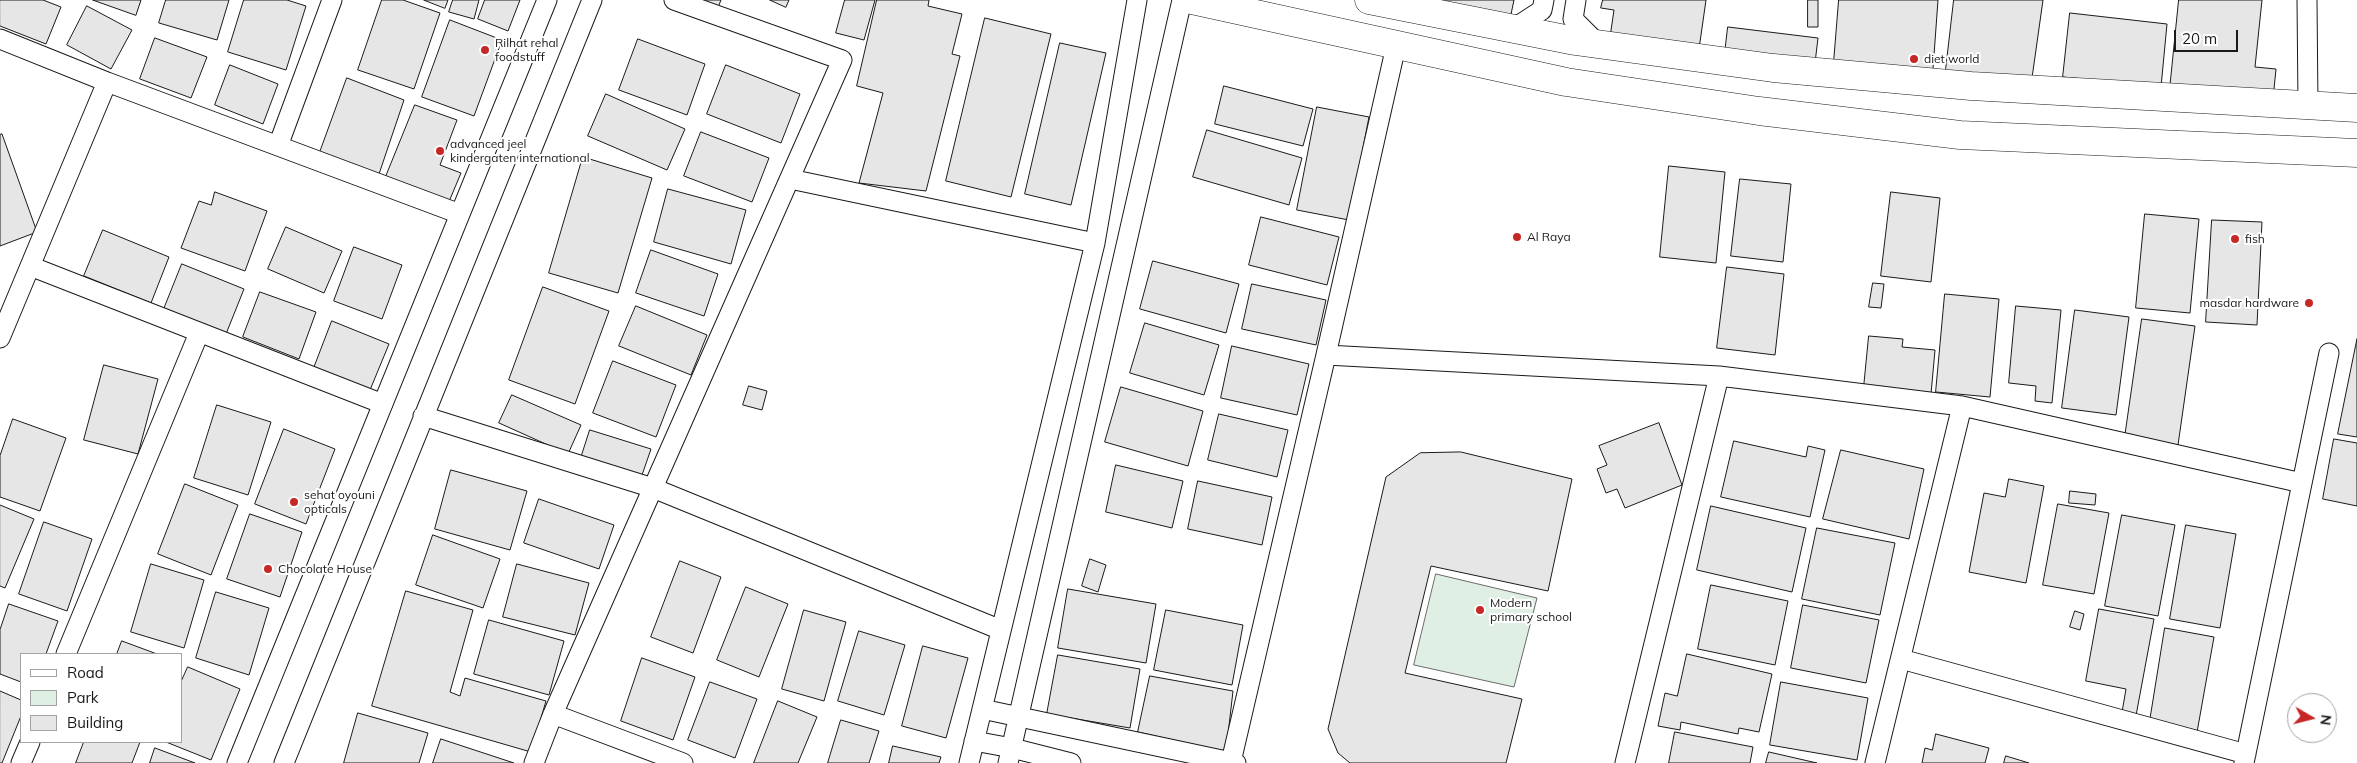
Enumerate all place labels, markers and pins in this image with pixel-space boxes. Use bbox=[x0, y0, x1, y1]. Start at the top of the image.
place label: Rilhat rehal foodstuff bbox=[495, 36, 558, 64]
marker: Rilhat rehal foodstuff bbox=[479, 44, 491, 56]
place label: diet world bbox=[1924, 52, 1980, 66]
marker: diet world bbox=[1908, 53, 1920, 65]
place label: advanced jeel kindergaten international bbox=[450, 137, 589, 165]
marker: advanced jeel kindergaten international bbox=[434, 145, 446, 157]
place label: Al Raya bbox=[1527, 230, 1571, 244]
marker: Al Raya bbox=[1511, 231, 1523, 243]
place label: fish bbox=[2245, 232, 2265, 246]
marker: fish bbox=[2229, 233, 2241, 245]
place label: masdar hardware bbox=[2199, 296, 2299, 310]
marker: masdar hardware bbox=[2303, 297, 2315, 309]
place label: sehat oyouni opticals bbox=[304, 488, 375, 516]
marker: sehat oyouni opticals bbox=[288, 496, 300, 508]
place label: Chocolate House bbox=[278, 562, 372, 576]
marker: Chocolate House bbox=[262, 563, 274, 575]
place label: Modern primary school bbox=[1490, 596, 1572, 624]
marker: Modern primary school bbox=[1474, 604, 1486, 616]

